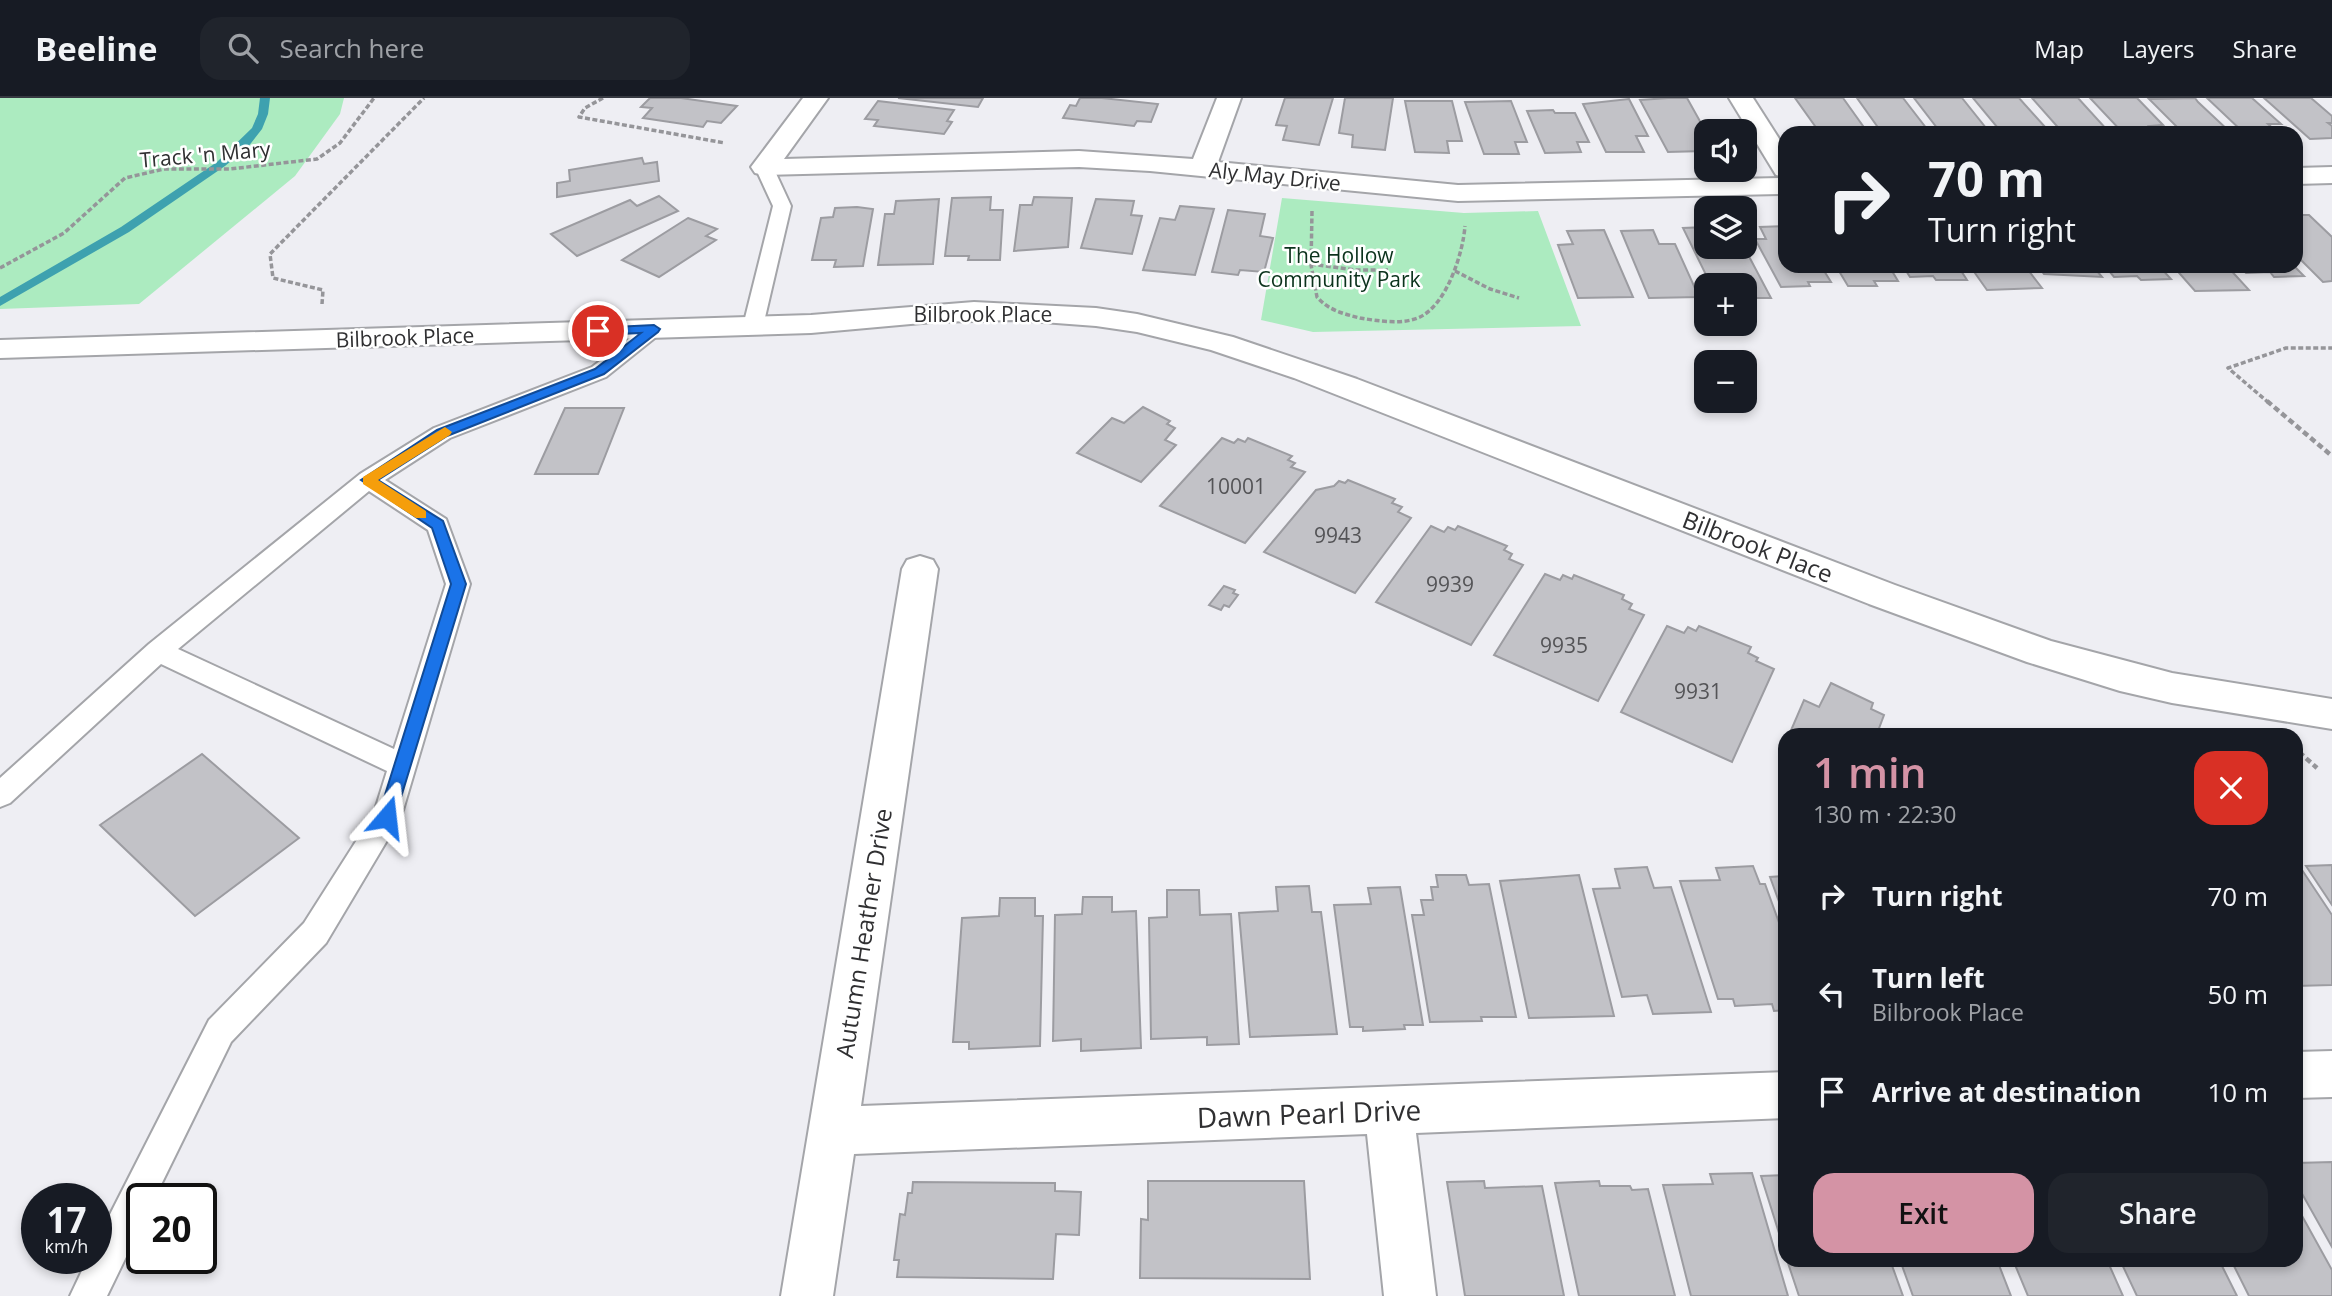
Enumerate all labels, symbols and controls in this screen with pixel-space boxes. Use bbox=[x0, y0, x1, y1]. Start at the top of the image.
search box bbox=[200, 17, 690, 80]
text: Beeline bbox=[35, 26, 158, 71]
icon: search bbox=[224, 29, 262, 67]
text: Search here bbox=[280, 30, 424, 66]
text: Map bbox=[2034, 32, 2084, 65]
text: Layers bbox=[2122, 32, 2195, 65]
text: Share bbox=[2233, 32, 2297, 65]
map controls bbox=[1694, 119, 1757, 413]
button: sound bbox=[1694, 119, 1757, 182]
street label: Track 'n Mary bbox=[139, 134, 272, 174]
text: 70 m bbox=[1928, 145, 2045, 211]
icon: right bbox=[1813, 154, 1904, 245]
street label: Aly May Drive bbox=[1208, 155, 1342, 197]
button: layers bbox=[1694, 196, 1757, 259]
text: Turn right bbox=[1928, 208, 2076, 251]
park label: The Hollow Community Park bbox=[1257, 241, 1421, 293]
button: + bbox=[1694, 273, 1757, 336]
street label: Bilbrook Place bbox=[914, 300, 1052, 328]
pin bbox=[568, 301, 628, 361]
icon: arrive bbox=[579, 312, 617, 350]
street label: Bilbrook Place bbox=[335, 321, 475, 353]
button: − bbox=[1694, 350, 1757, 413]
house number: 10001 bbox=[1206, 472, 1266, 500]
street label: Bilbrook Place bbox=[1678, 502, 1838, 590]
house number: 9943 bbox=[1314, 521, 1362, 549]
house number: 9939 bbox=[1426, 570, 1474, 598]
house number: 9935 bbox=[1540, 631, 1588, 659]
house number: 9931 bbox=[1674, 677, 1722, 705]
text: 1 min bbox=[1813, 743, 1926, 800]
button: close bbox=[2194, 751, 2268, 825]
position arrow bbox=[350, 780, 424, 854]
text: 130 m · 22:30 bbox=[1813, 798, 1956, 830]
street label: Autumn Heather Drive bbox=[827, 806, 899, 1060]
icon: right bbox=[1813, 877, 1851, 915]
text: Turn right bbox=[1872, 878, 2003, 914]
text: 70 m bbox=[2207, 878, 2268, 914]
text: Turn left bbox=[1872, 960, 1984, 996]
icon: left bbox=[1813, 975, 1851, 1013]
text: 50 m bbox=[2207, 976, 2268, 1012]
text: Bilbrook Place bbox=[1872, 996, 2024, 1028]
icon: arrive bbox=[1813, 1073, 1851, 1111]
text: Arrive at destination bbox=[1872, 1074, 2141, 1110]
text: 10 m bbox=[2207, 1074, 2268, 1110]
street label: Dawn Pearl Drive bbox=[1196, 1090, 1422, 1136]
button: Exit bbox=[1813, 1173, 2034, 1253]
button: Share bbox=[2048, 1173, 2268, 1253]
speed limit sign: 20 bbox=[126, 1183, 217, 1274]
text: 17 bbox=[46, 1196, 87, 1243]
text: km/h bbox=[45, 1234, 88, 1258]

